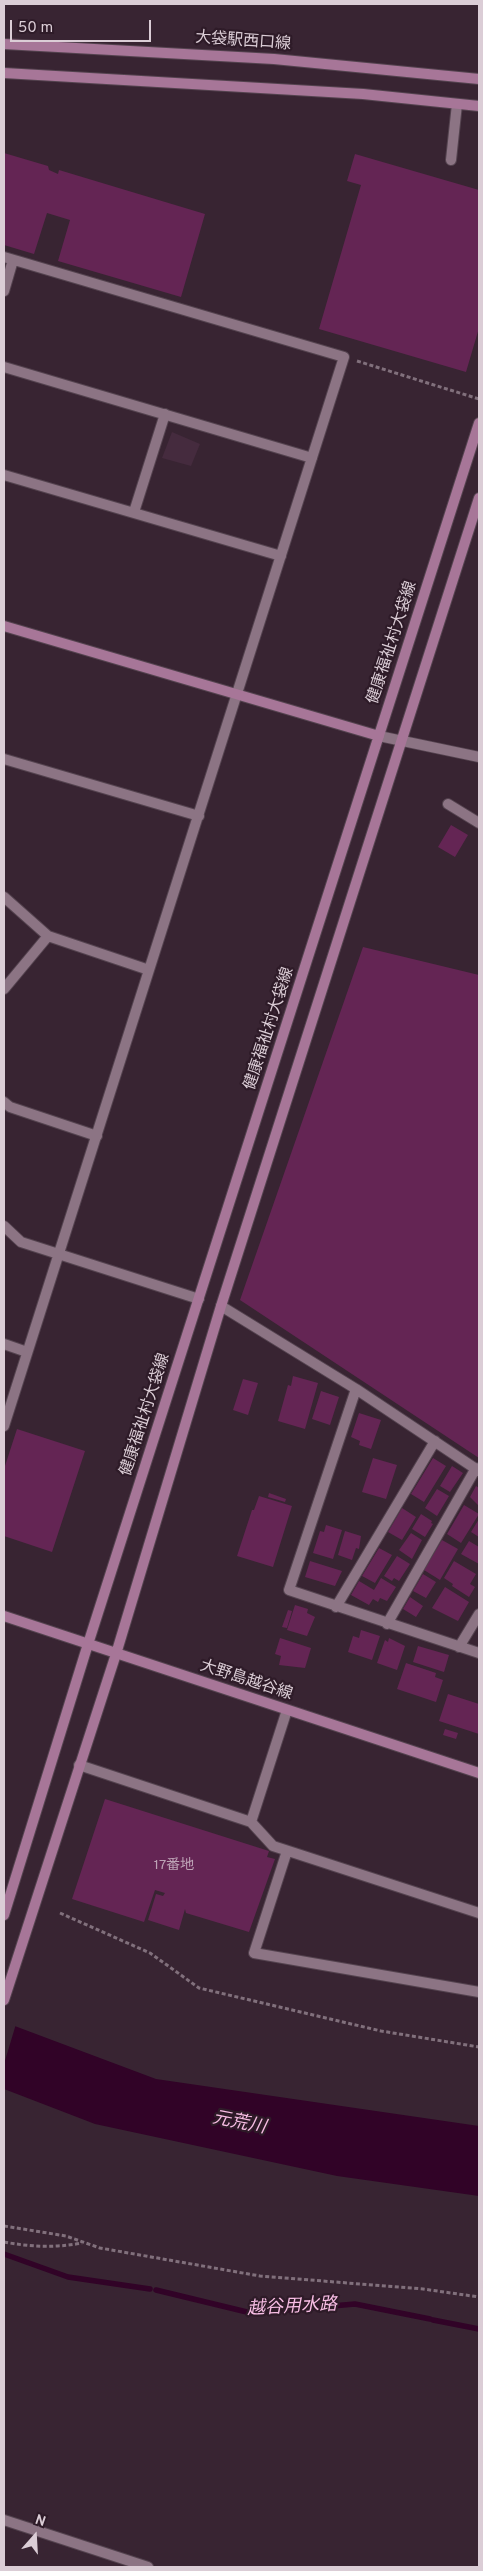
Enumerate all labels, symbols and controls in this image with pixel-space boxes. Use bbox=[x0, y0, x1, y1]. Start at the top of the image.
scale bar bbox=[12, 10, 154, 42]
text: 50 m bbox=[18, 19, 53, 38]
street label: 大袋駅西口線 bbox=[194, 29, 292, 55]
street label: 健康福祉村大袋線 bbox=[364, 579, 422, 707]
street label: 健康福祉村大袋線 bbox=[241, 965, 299, 1093]
street label: 健康福祉村大袋線 bbox=[117, 1351, 175, 1479]
street label: 大野島越谷線 bbox=[197, 1657, 295, 1705]
house number: 17番地 bbox=[154, 1858, 194, 1874]
water label: 元荒川 bbox=[210, 2108, 268, 2140]
water label: 越谷用水路 bbox=[246, 2295, 338, 2321]
north arrow bbox=[10, 2511, 60, 2561]
text: N bbox=[33, 2512, 48, 2531]

